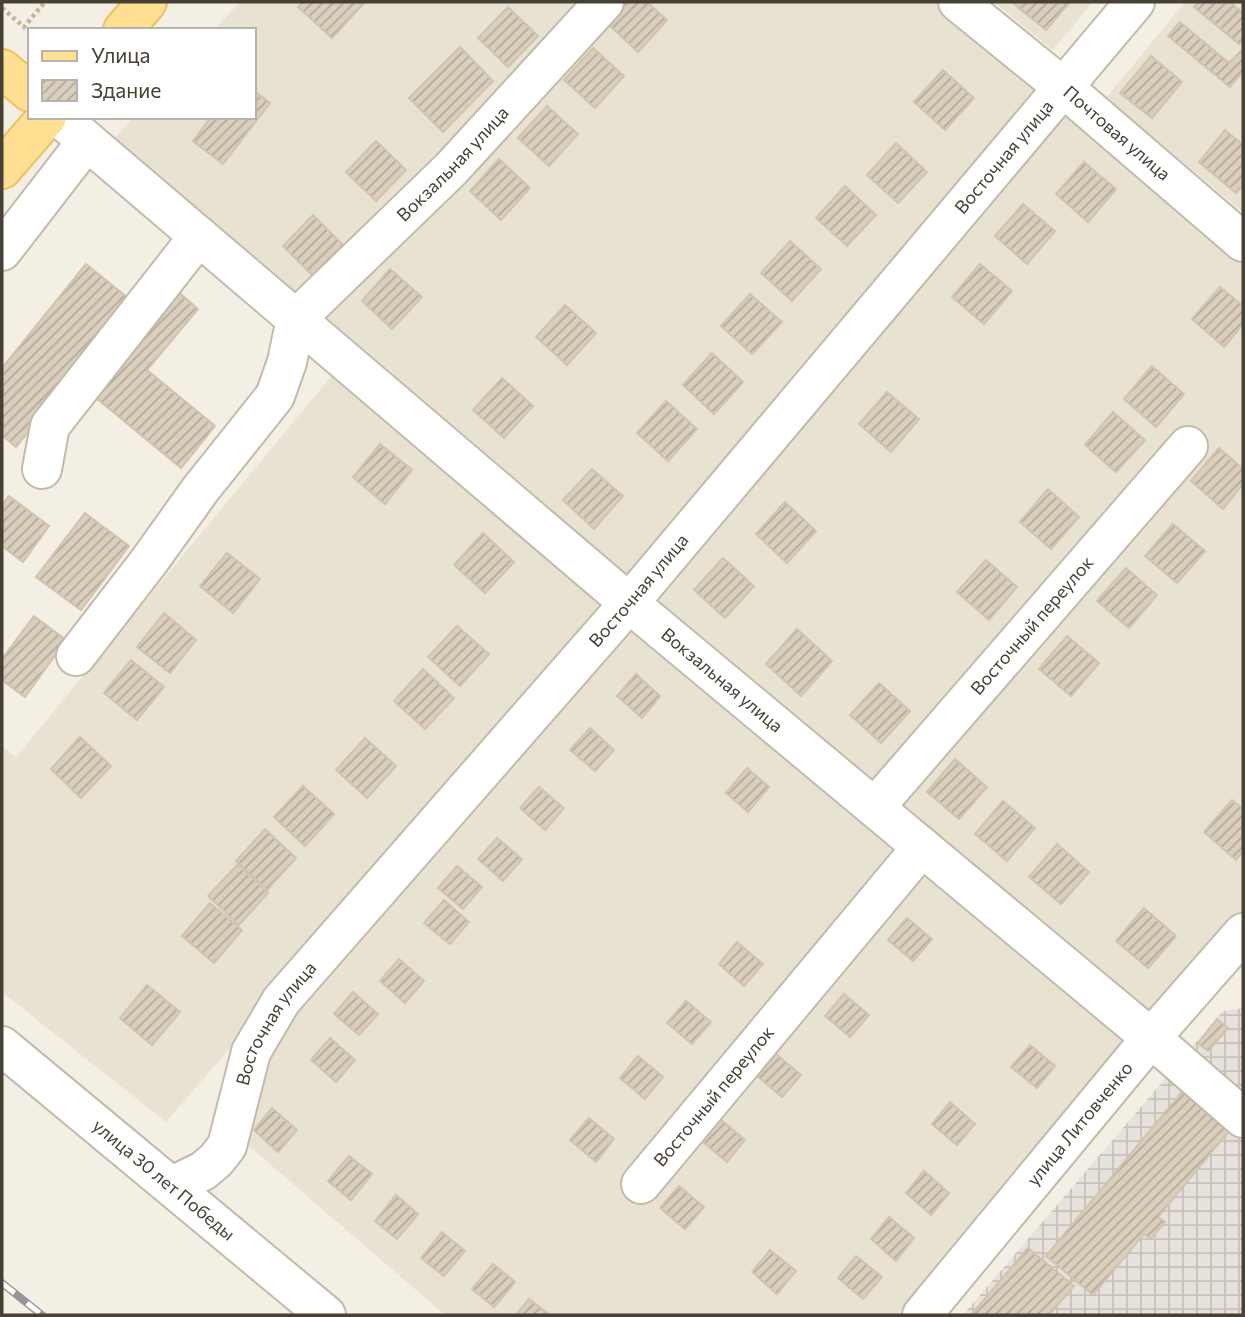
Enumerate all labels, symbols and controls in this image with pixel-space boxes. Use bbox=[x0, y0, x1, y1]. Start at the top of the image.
legend bbox=[28, 28, 256, 119]
text: Улица bbox=[91, 42, 150, 67]
text: Здание bbox=[91, 77, 161, 102]
street label: Почтовая улица bbox=[1059, 81, 1175, 185]
street label: Восточная улица bbox=[950, 95, 1058, 218]
street label: Вокзальная улица bbox=[392, 101, 513, 226]
street label: Восточная улица bbox=[584, 529, 693, 651]
street label: Восточный переулок bbox=[965, 551, 1098, 699]
street label: Вокзальная улица bbox=[657, 623, 788, 737]
street label: Восточная улица bbox=[231, 957, 320, 1088]
street label: Восточный переулок bbox=[648, 1021, 778, 1171]
street label: улица Литовченко bbox=[1022, 1057, 1137, 1190]
street label: улица 30 лет Победы bbox=[89, 1114, 240, 1245]

